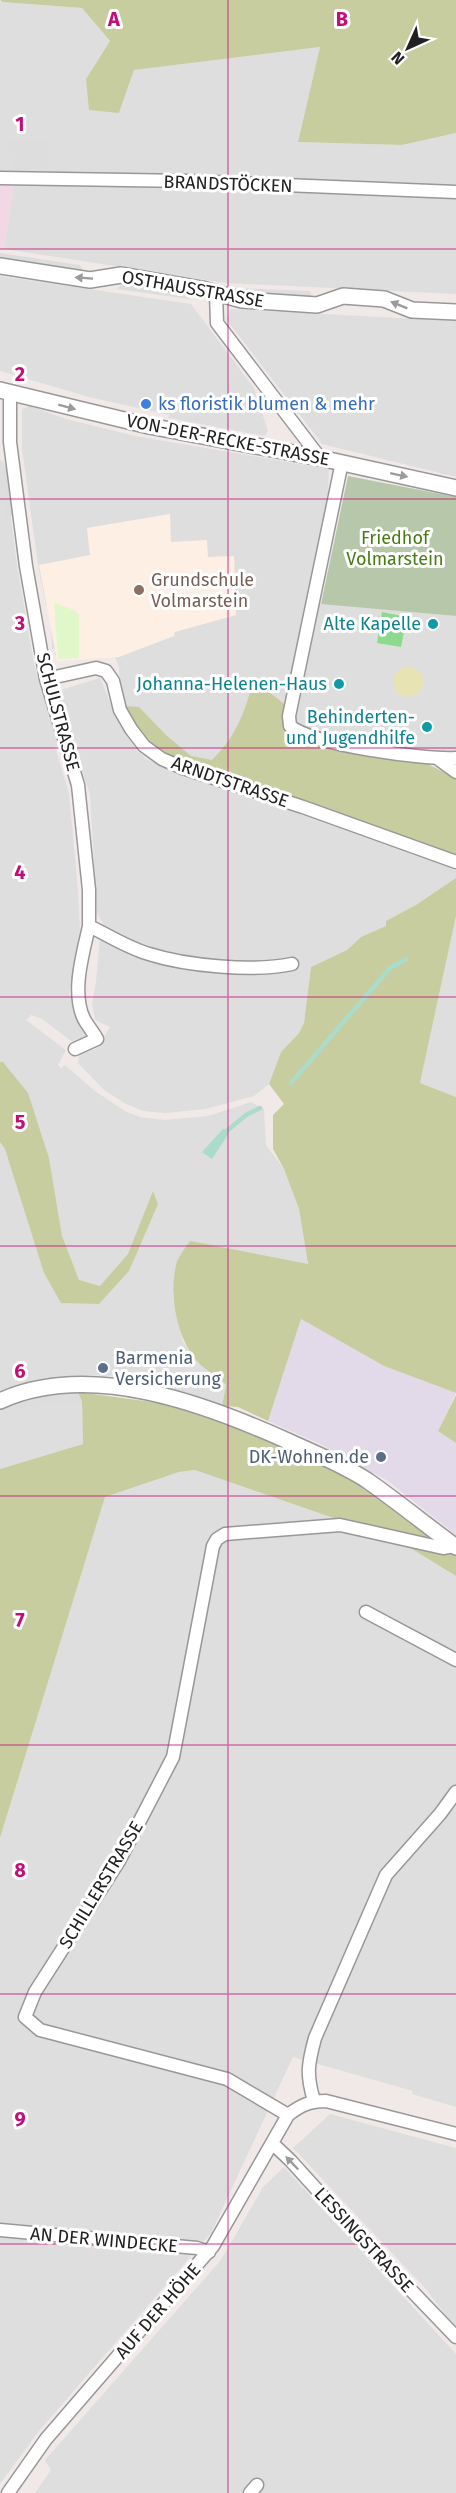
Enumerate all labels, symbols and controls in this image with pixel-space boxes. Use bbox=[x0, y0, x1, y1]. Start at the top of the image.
text: A bbox=[107, 7, 121, 31]
text: B bbox=[336, 7, 348, 31]
north arrow bbox=[378, 18, 438, 78]
text: N bbox=[387, 48, 408, 69]
text: 1 bbox=[15, 112, 25, 136]
street label: BRANDSTÖCKEN bbox=[163, 171, 293, 197]
street label: OSTHAUSSTRASSE bbox=[120, 266, 266, 312]
one-way arrow bbox=[74, 273, 93, 283]
one-way arrow bbox=[389, 300, 407, 310]
text: 2 bbox=[15, 362, 25, 386]
place label: ks floristik blumen & mehr bbox=[158, 393, 375, 415]
marker: ks floristik blumen & mehr bbox=[139, 397, 153, 411]
one-way arrow bbox=[58, 403, 76, 412]
street label: VON-DER-RECKE-STRASSE bbox=[124, 409, 332, 471]
one-way arrow bbox=[390, 471, 409, 480]
park label: Friedhof Volmarstein bbox=[346, 527, 444, 570]
place label: Grundschule Volmarstein bbox=[151, 569, 254, 612]
marker: Grundschule Volmarstein bbox=[132, 583, 146, 597]
text: 3 bbox=[14, 611, 25, 635]
place label: Alte Kapelle bbox=[324, 613, 421, 635]
marker: Alte Kapelle bbox=[426, 617, 440, 631]
street label: SCHULSTRASSE bbox=[32, 650, 84, 774]
place label: Johanna-Helenen-Haus bbox=[137, 673, 327, 695]
marker: Johanna-Helenen-Haus bbox=[332, 677, 346, 691]
place label: Behinderten- und Jugendhilfe bbox=[286, 706, 415, 749]
marker: Behinderten- und Jugendhilfe bbox=[420, 720, 434, 734]
street label: ARNDTSTRASSE bbox=[169, 752, 291, 812]
text: 4 bbox=[14, 860, 26, 884]
text: 5 bbox=[15, 1110, 26, 1134]
place label: Barmenia Versicherung bbox=[115, 1347, 221, 1390]
text: 6 bbox=[14, 1359, 26, 1383]
marker: Barmenia Versicherung bbox=[96, 1361, 110, 1375]
place label: DK-Wohnen.de bbox=[249, 1446, 369, 1468]
marker: DK-Wohnen.de bbox=[374, 1450, 388, 1464]
text: 7 bbox=[15, 1608, 25, 1632]
street label: SCHILLERSTRASSE bbox=[54, 1817, 148, 1953]
text: 8 bbox=[14, 1858, 26, 1882]
text: 9 bbox=[14, 2107, 26, 2131]
one-way arrow bbox=[286, 2156, 300, 2170]
street label: LESSINGSTRASSE bbox=[310, 2183, 418, 2297]
street label: AN DER WINDECKE bbox=[29, 2223, 179, 2257]
street label: AUF DER HÖHE bbox=[111, 2259, 205, 2363]

